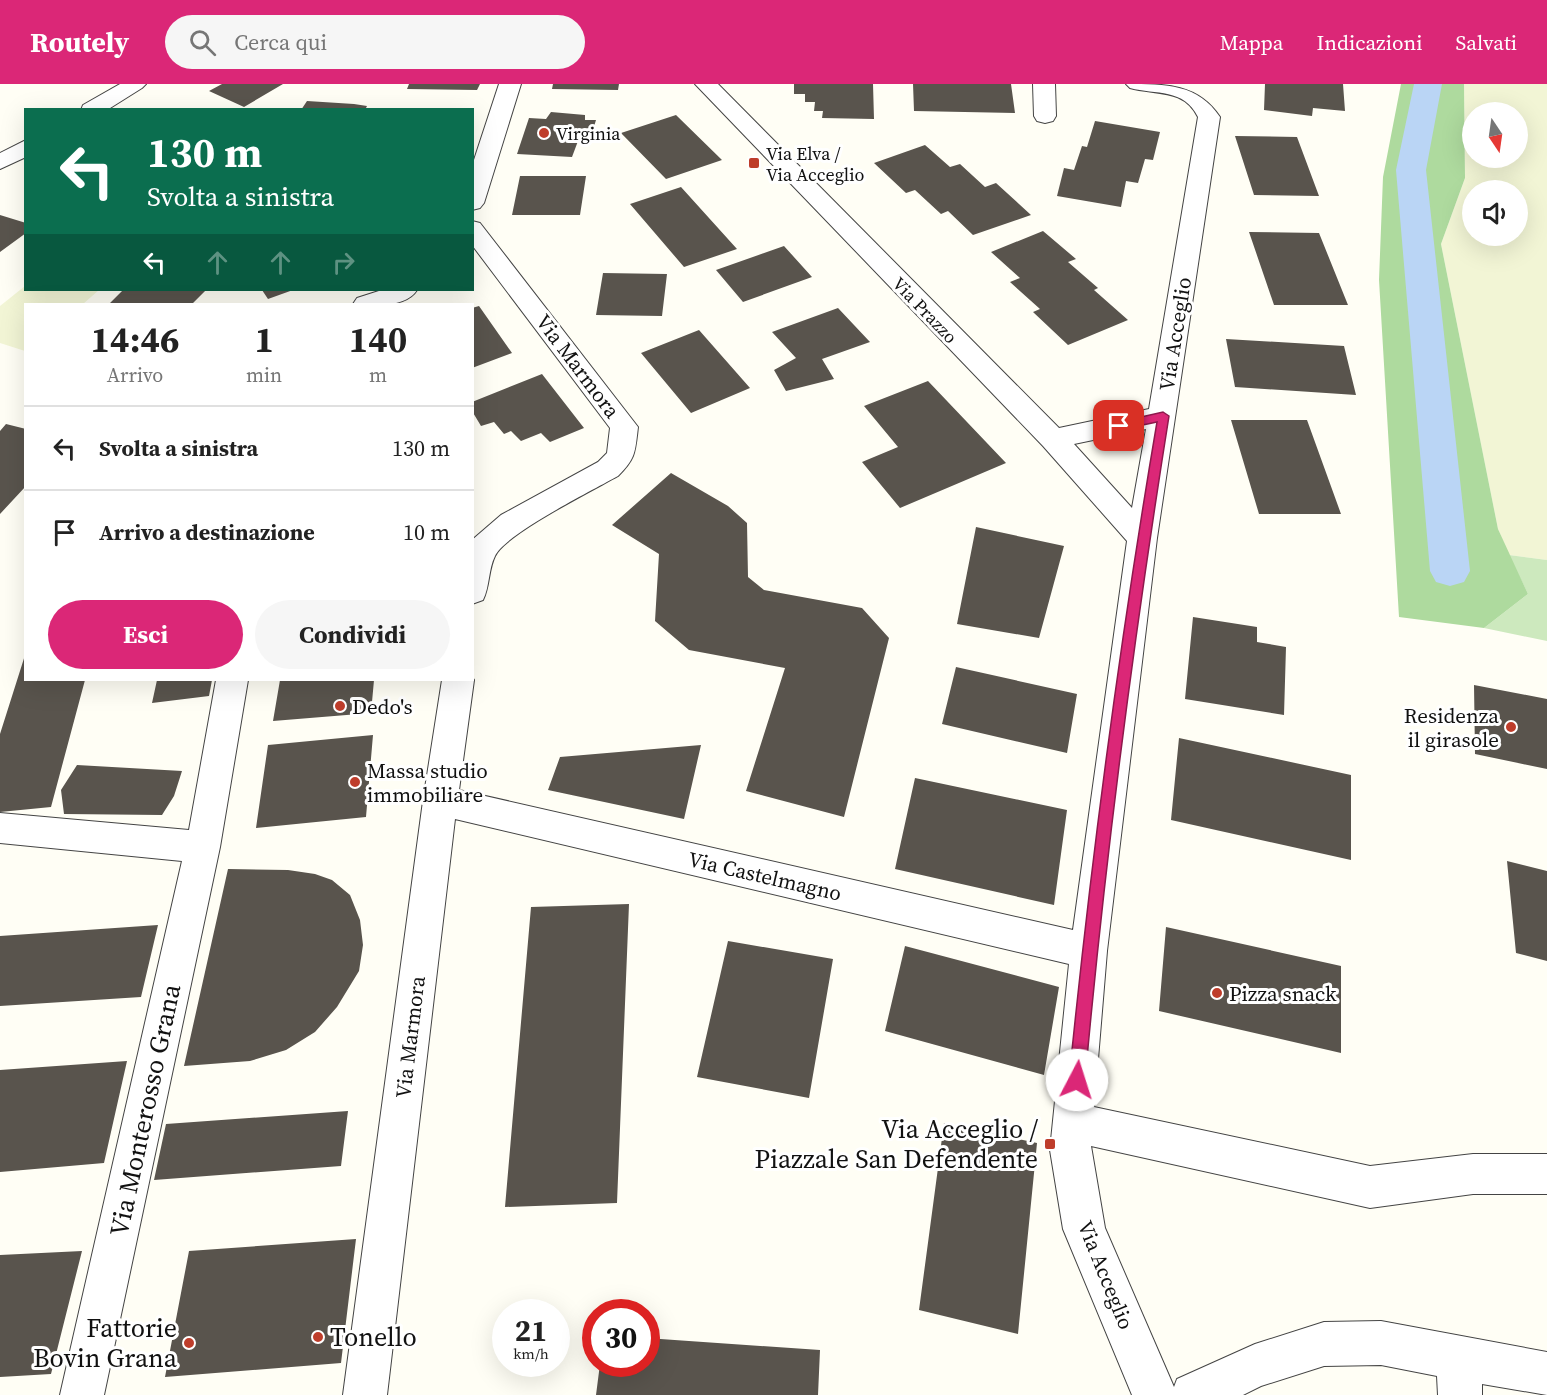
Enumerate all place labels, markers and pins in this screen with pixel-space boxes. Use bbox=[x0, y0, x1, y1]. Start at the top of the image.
place label: Virginia bbox=[556, 121, 621, 146]
marker: Virginia bbox=[537, 126, 551, 140]
place label: Via Elva / Via Acceglio bbox=[766, 141, 865, 187]
marker: Via Elva / Via Acceglio bbox=[747, 156, 761, 170]
pin bbox=[1093, 400, 1144, 451]
place label: Dedo's bbox=[352, 692, 413, 721]
marker: Dedo's bbox=[333, 699, 347, 713]
place label: Residenza il girasole bbox=[1404, 701, 1499, 754]
marker: Residenza il girasole bbox=[1504, 720, 1518, 734]
place label: Massa studio immobiliare bbox=[367, 756, 488, 809]
marker: Massa studio immobiliare bbox=[348, 775, 362, 789]
place label: Pizza snack bbox=[1229, 979, 1337, 1008]
marker: Pizza snack bbox=[1210, 986, 1224, 1000]
place label: Via Acceglio / Piazzale San Defendente bbox=[755, 1111, 1038, 1177]
marker: Via Acceglio / Piazzale San Defendente bbox=[1043, 1137, 1057, 1151]
place label: Fattorie Bovin Grana bbox=[33, 1310, 178, 1376]
place label: Tonello bbox=[330, 1319, 417, 1355]
marker: Tonello bbox=[311, 1330, 325, 1344]
marker: Fattorie Bovin Grana bbox=[182, 1336, 196, 1350]

